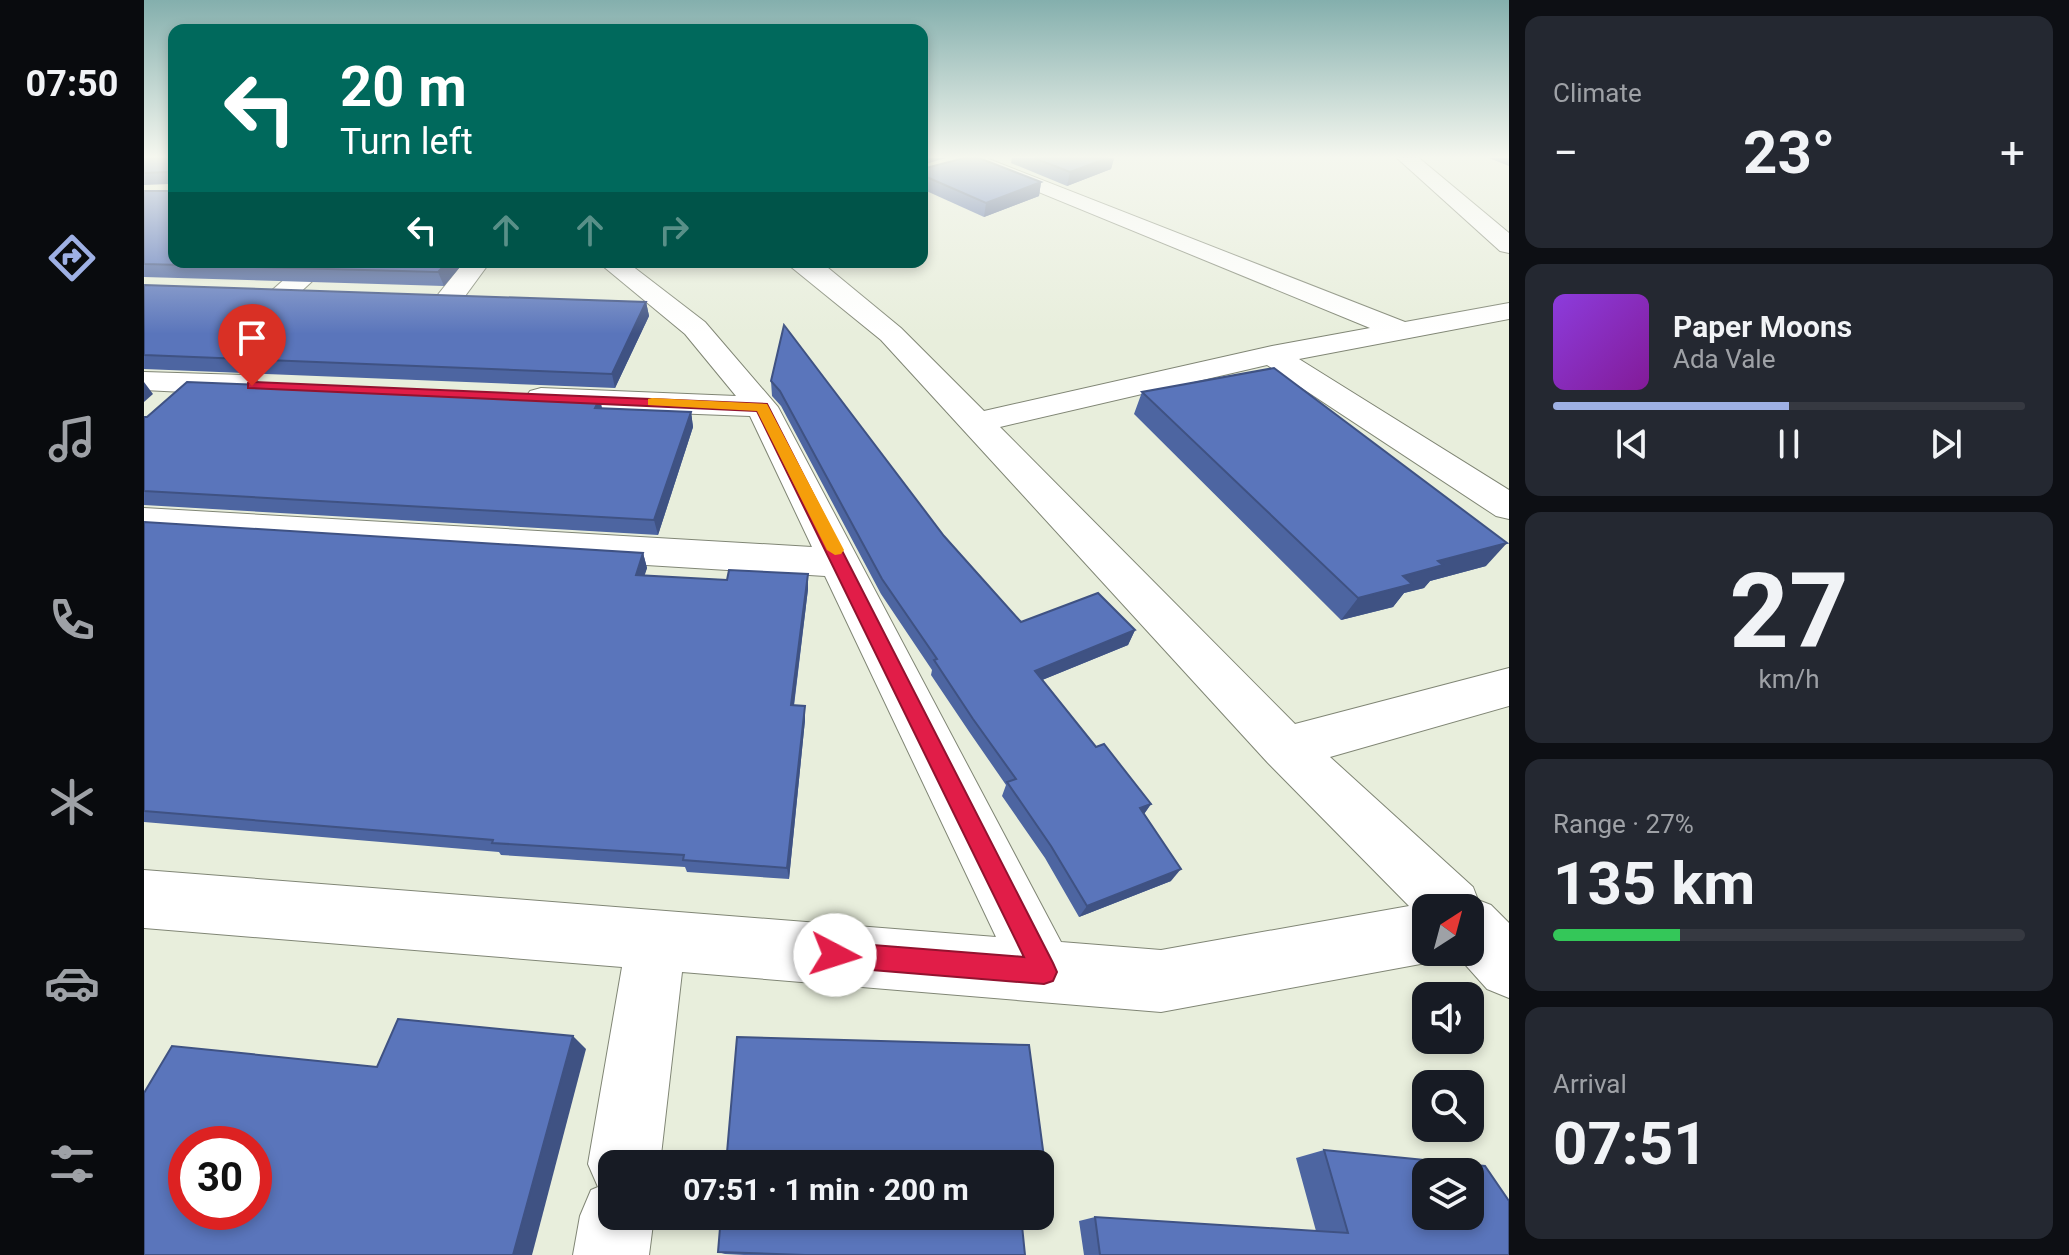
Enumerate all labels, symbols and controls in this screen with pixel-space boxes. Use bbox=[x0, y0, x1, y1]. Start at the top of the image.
text: 20 m bbox=[340, 54, 467, 120]
icon: left bbox=[208, 56, 312, 160]
text: 07:50 bbox=[26, 63, 118, 105]
text: Climate bbox=[1553, 78, 1642, 108]
text: 23° bbox=[1743, 117, 1835, 188]
text: Turn left bbox=[340, 121, 473, 163]
text: − bbox=[1553, 127, 1578, 179]
text: + bbox=[2000, 127, 2025, 179]
icon: left bbox=[400, 208, 444, 252]
icon: ahead bbox=[484, 208, 528, 252]
icon: ahead bbox=[568, 208, 612, 252]
icon: right bbox=[652, 208, 696, 252]
icon: directions bbox=[44, 230, 100, 286]
pin bbox=[218, 304, 286, 386]
text: Paper Moons bbox=[1673, 309, 1852, 344]
icon: arrive bbox=[230, 316, 274, 360]
text: Ada Vale bbox=[1673, 344, 1775, 374]
icon: music bbox=[44, 411, 100, 467]
icon: previous bbox=[1610, 422, 1654, 466]
icon: pause bbox=[1767, 422, 1811, 466]
icon: next bbox=[1924, 422, 1968, 466]
text: 27 bbox=[1729, 551, 1849, 672]
icon: phone bbox=[44, 592, 100, 648]
text: km/h bbox=[1758, 664, 1820, 694]
icon: climate bbox=[44, 774, 100, 830]
text: Range · 27% bbox=[1553, 809, 1694, 839]
text: 135 km bbox=[1553, 848, 1755, 919]
north arrow bbox=[1412, 894, 1484, 966]
map controls bbox=[1412, 894, 1484, 1230]
position arrow bbox=[793, 913, 877, 997]
icon: car bbox=[44, 955, 100, 1011]
button: sound bbox=[1412, 982, 1484, 1054]
text: Arrival bbox=[1553, 1069, 1627, 1099]
button: search bbox=[1412, 1070, 1484, 1142]
text: 07:51 bbox=[1553, 1108, 1708, 1179]
speed limit sign: 30 bbox=[168, 1126, 272, 1230]
icon: filters bbox=[44, 1136, 100, 1192]
button: layers bbox=[1412, 1158, 1484, 1230]
text: 07:51 · 1 min · 200 m bbox=[683, 1172, 969, 1207]

